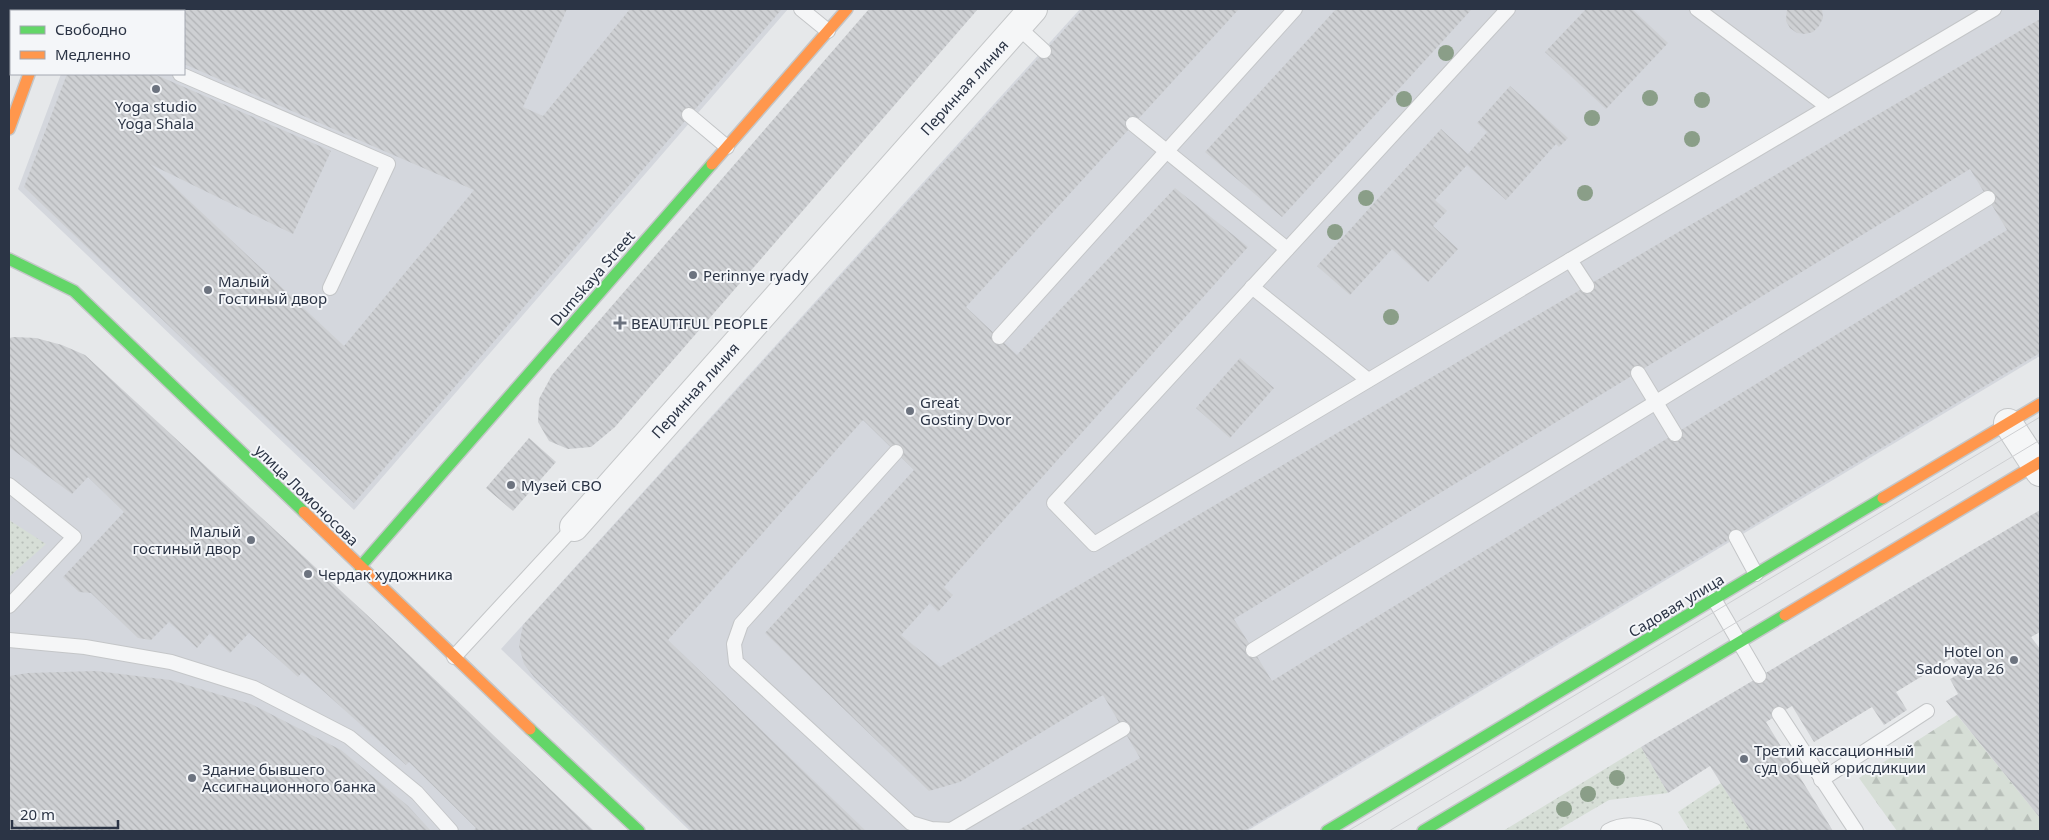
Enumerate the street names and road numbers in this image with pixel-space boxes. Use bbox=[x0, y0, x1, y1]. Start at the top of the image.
street label: Перинная линия bbox=[916, 35, 1012, 139]
street label: Dumskaya Street bbox=[545, 226, 639, 330]
street label: Перинная линия bbox=[647, 338, 743, 442]
street label: улица Ломоносова bbox=[251, 440, 363, 550]
street label: Садовая улица bbox=[1625, 569, 1727, 641]

